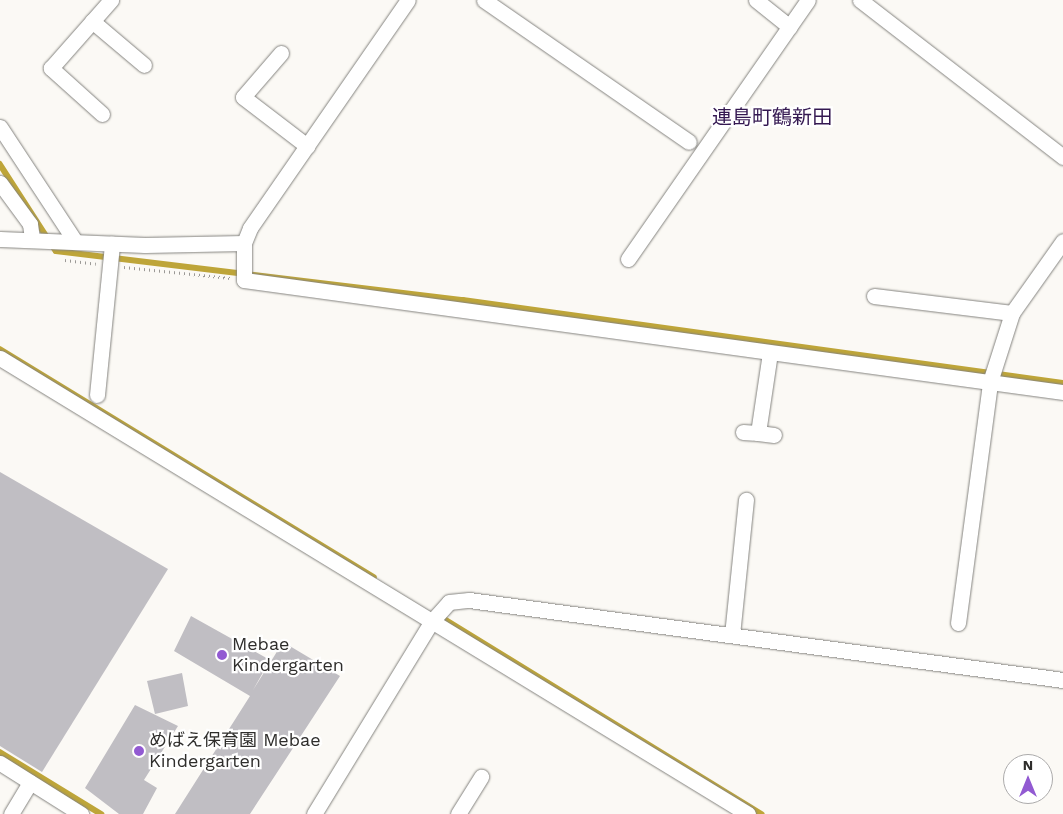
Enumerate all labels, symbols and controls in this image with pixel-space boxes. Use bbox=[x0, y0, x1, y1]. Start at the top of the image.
district label: 連島町鶴新田 bbox=[712, 105, 832, 129]
place label: Mebae Kindergarten bbox=[232, 634, 344, 676]
marker: Mebae Kindergarten bbox=[216, 649, 228, 661]
place label: めばえ保育園 Mebae Kindergarten bbox=[149, 730, 321, 772]
marker: めばえ保育園 Mebae Kindergarten bbox=[133, 745, 145, 757]
north arrow bbox=[1003, 754, 1053, 804]
text: N bbox=[1023, 757, 1033, 773]

